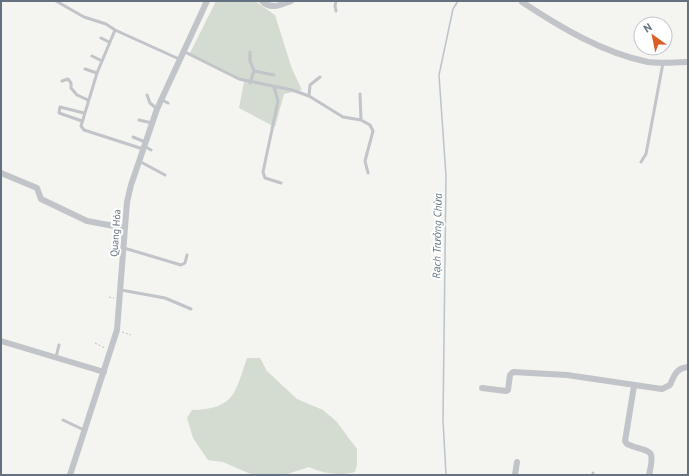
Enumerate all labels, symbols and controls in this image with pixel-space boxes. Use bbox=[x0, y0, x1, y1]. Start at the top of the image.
north arrow bbox=[633, 16, 673, 56]
text: N bbox=[641, 20, 654, 35]
water label: Rạch Trưởng Chừa bbox=[429, 192, 445, 279]
street label: Quang Hóa bbox=[107, 209, 124, 257]

